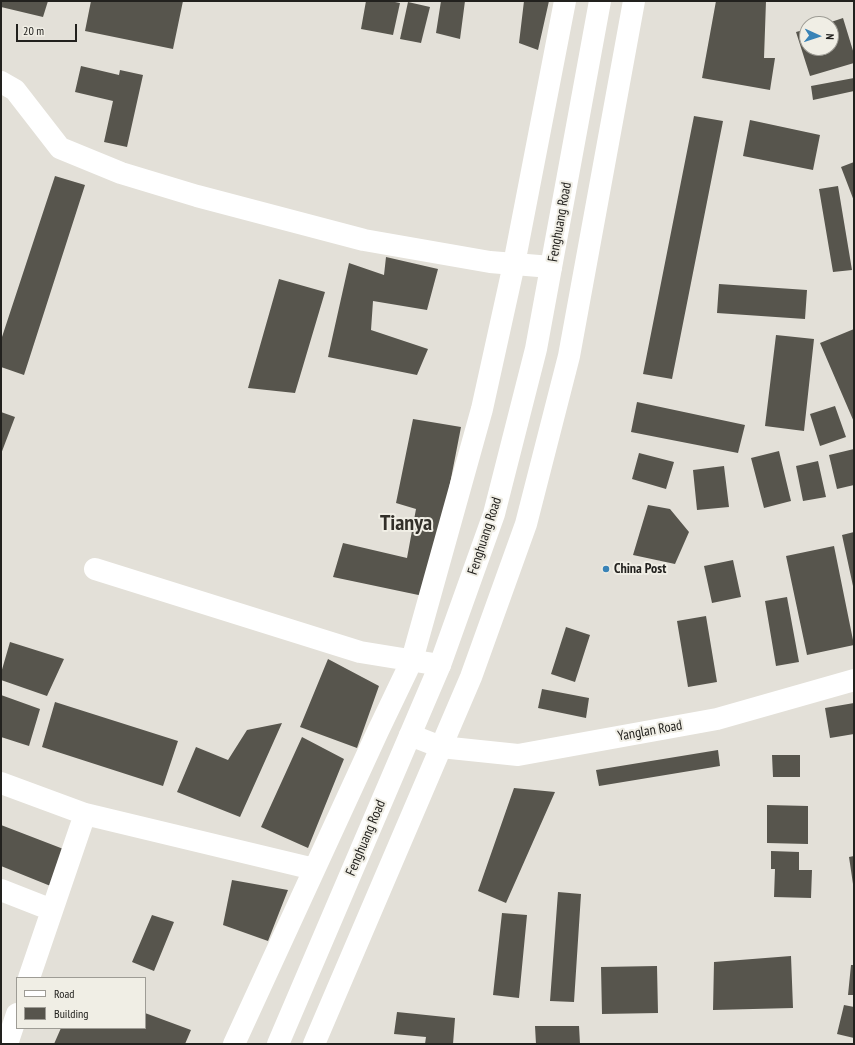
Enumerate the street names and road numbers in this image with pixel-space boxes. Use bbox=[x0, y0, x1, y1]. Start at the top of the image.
street label: Fenghuang Road bbox=[545, 181, 575, 263]
street label: Fenghuang Road bbox=[465, 495, 505, 577]
street label: Yanglan Road bbox=[616, 717, 684, 745]
street label: Fenghuang Road bbox=[343, 798, 389, 878]

